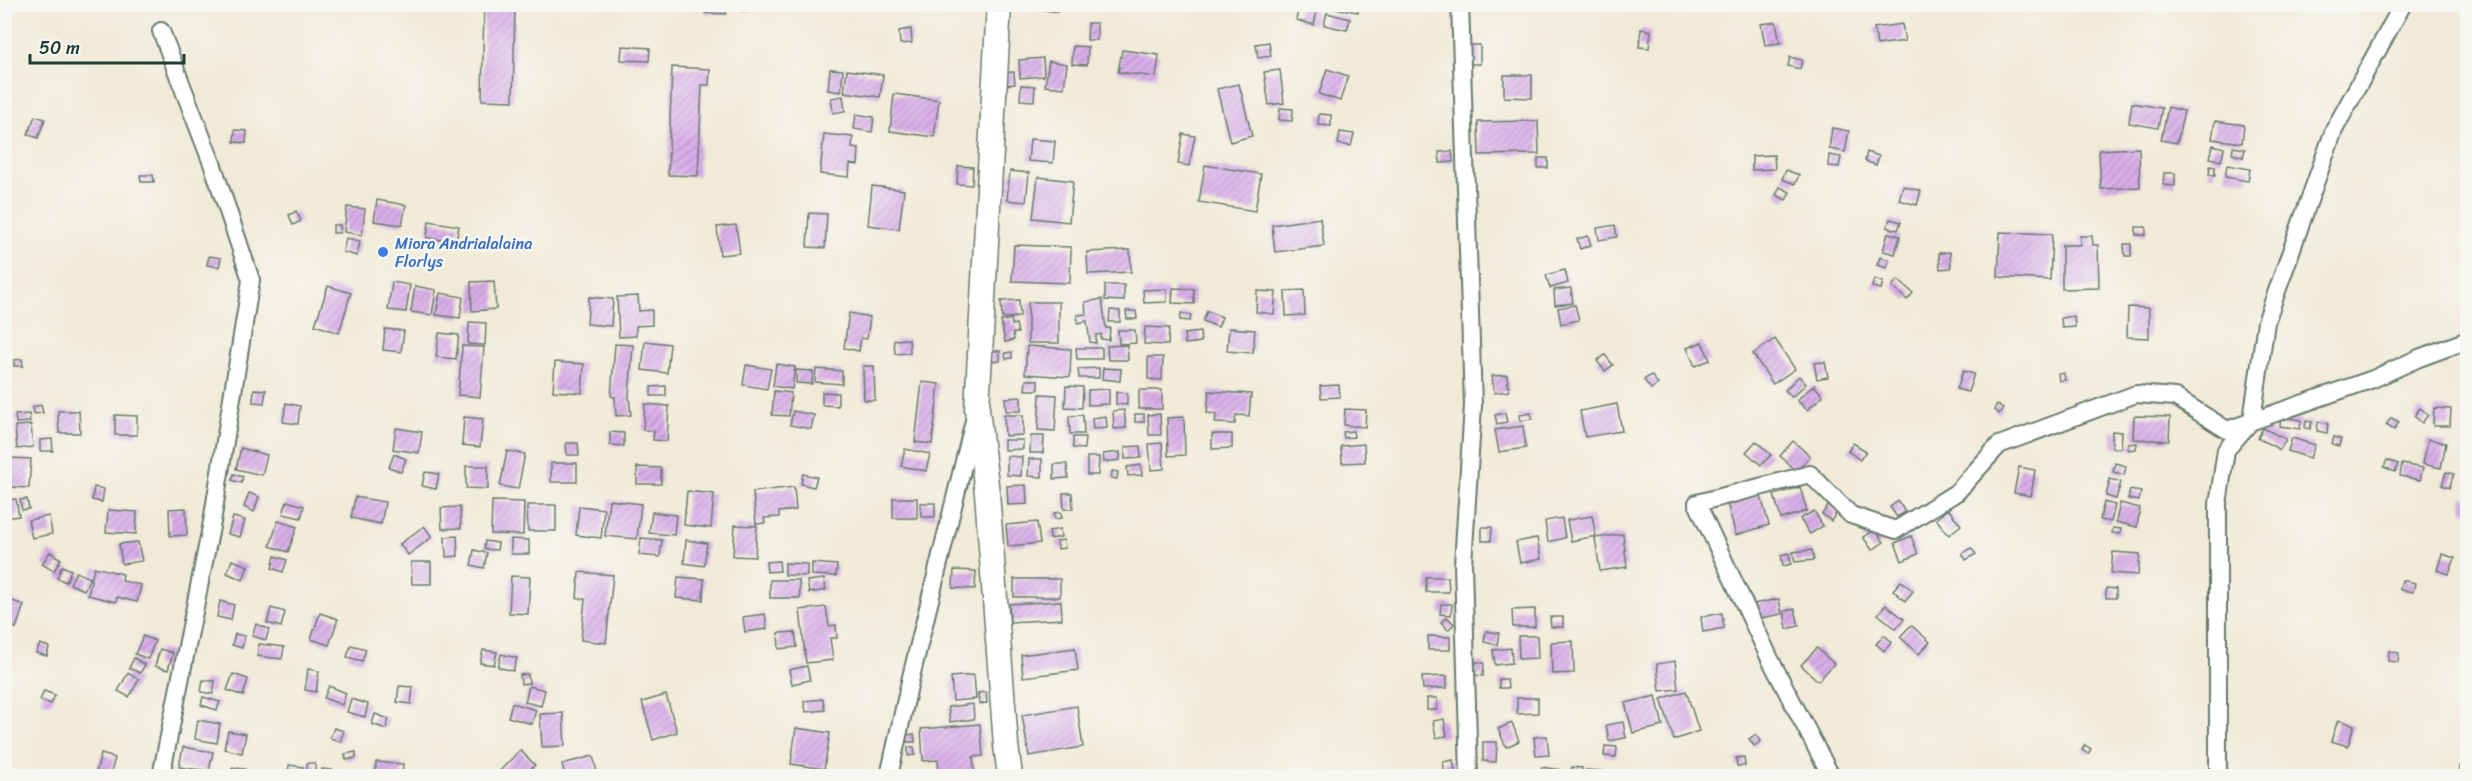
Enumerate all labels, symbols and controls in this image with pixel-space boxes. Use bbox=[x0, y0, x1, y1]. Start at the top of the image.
scale bar bbox=[30, 27, 184, 65]
text: 50 m bbox=[39, 32, 80, 64]
place label: Miora Andrialalaina Florlys bbox=[395, 229, 532, 276]
marker: Miora Andrialalaina Florlys bbox=[376, 245, 390, 259]

